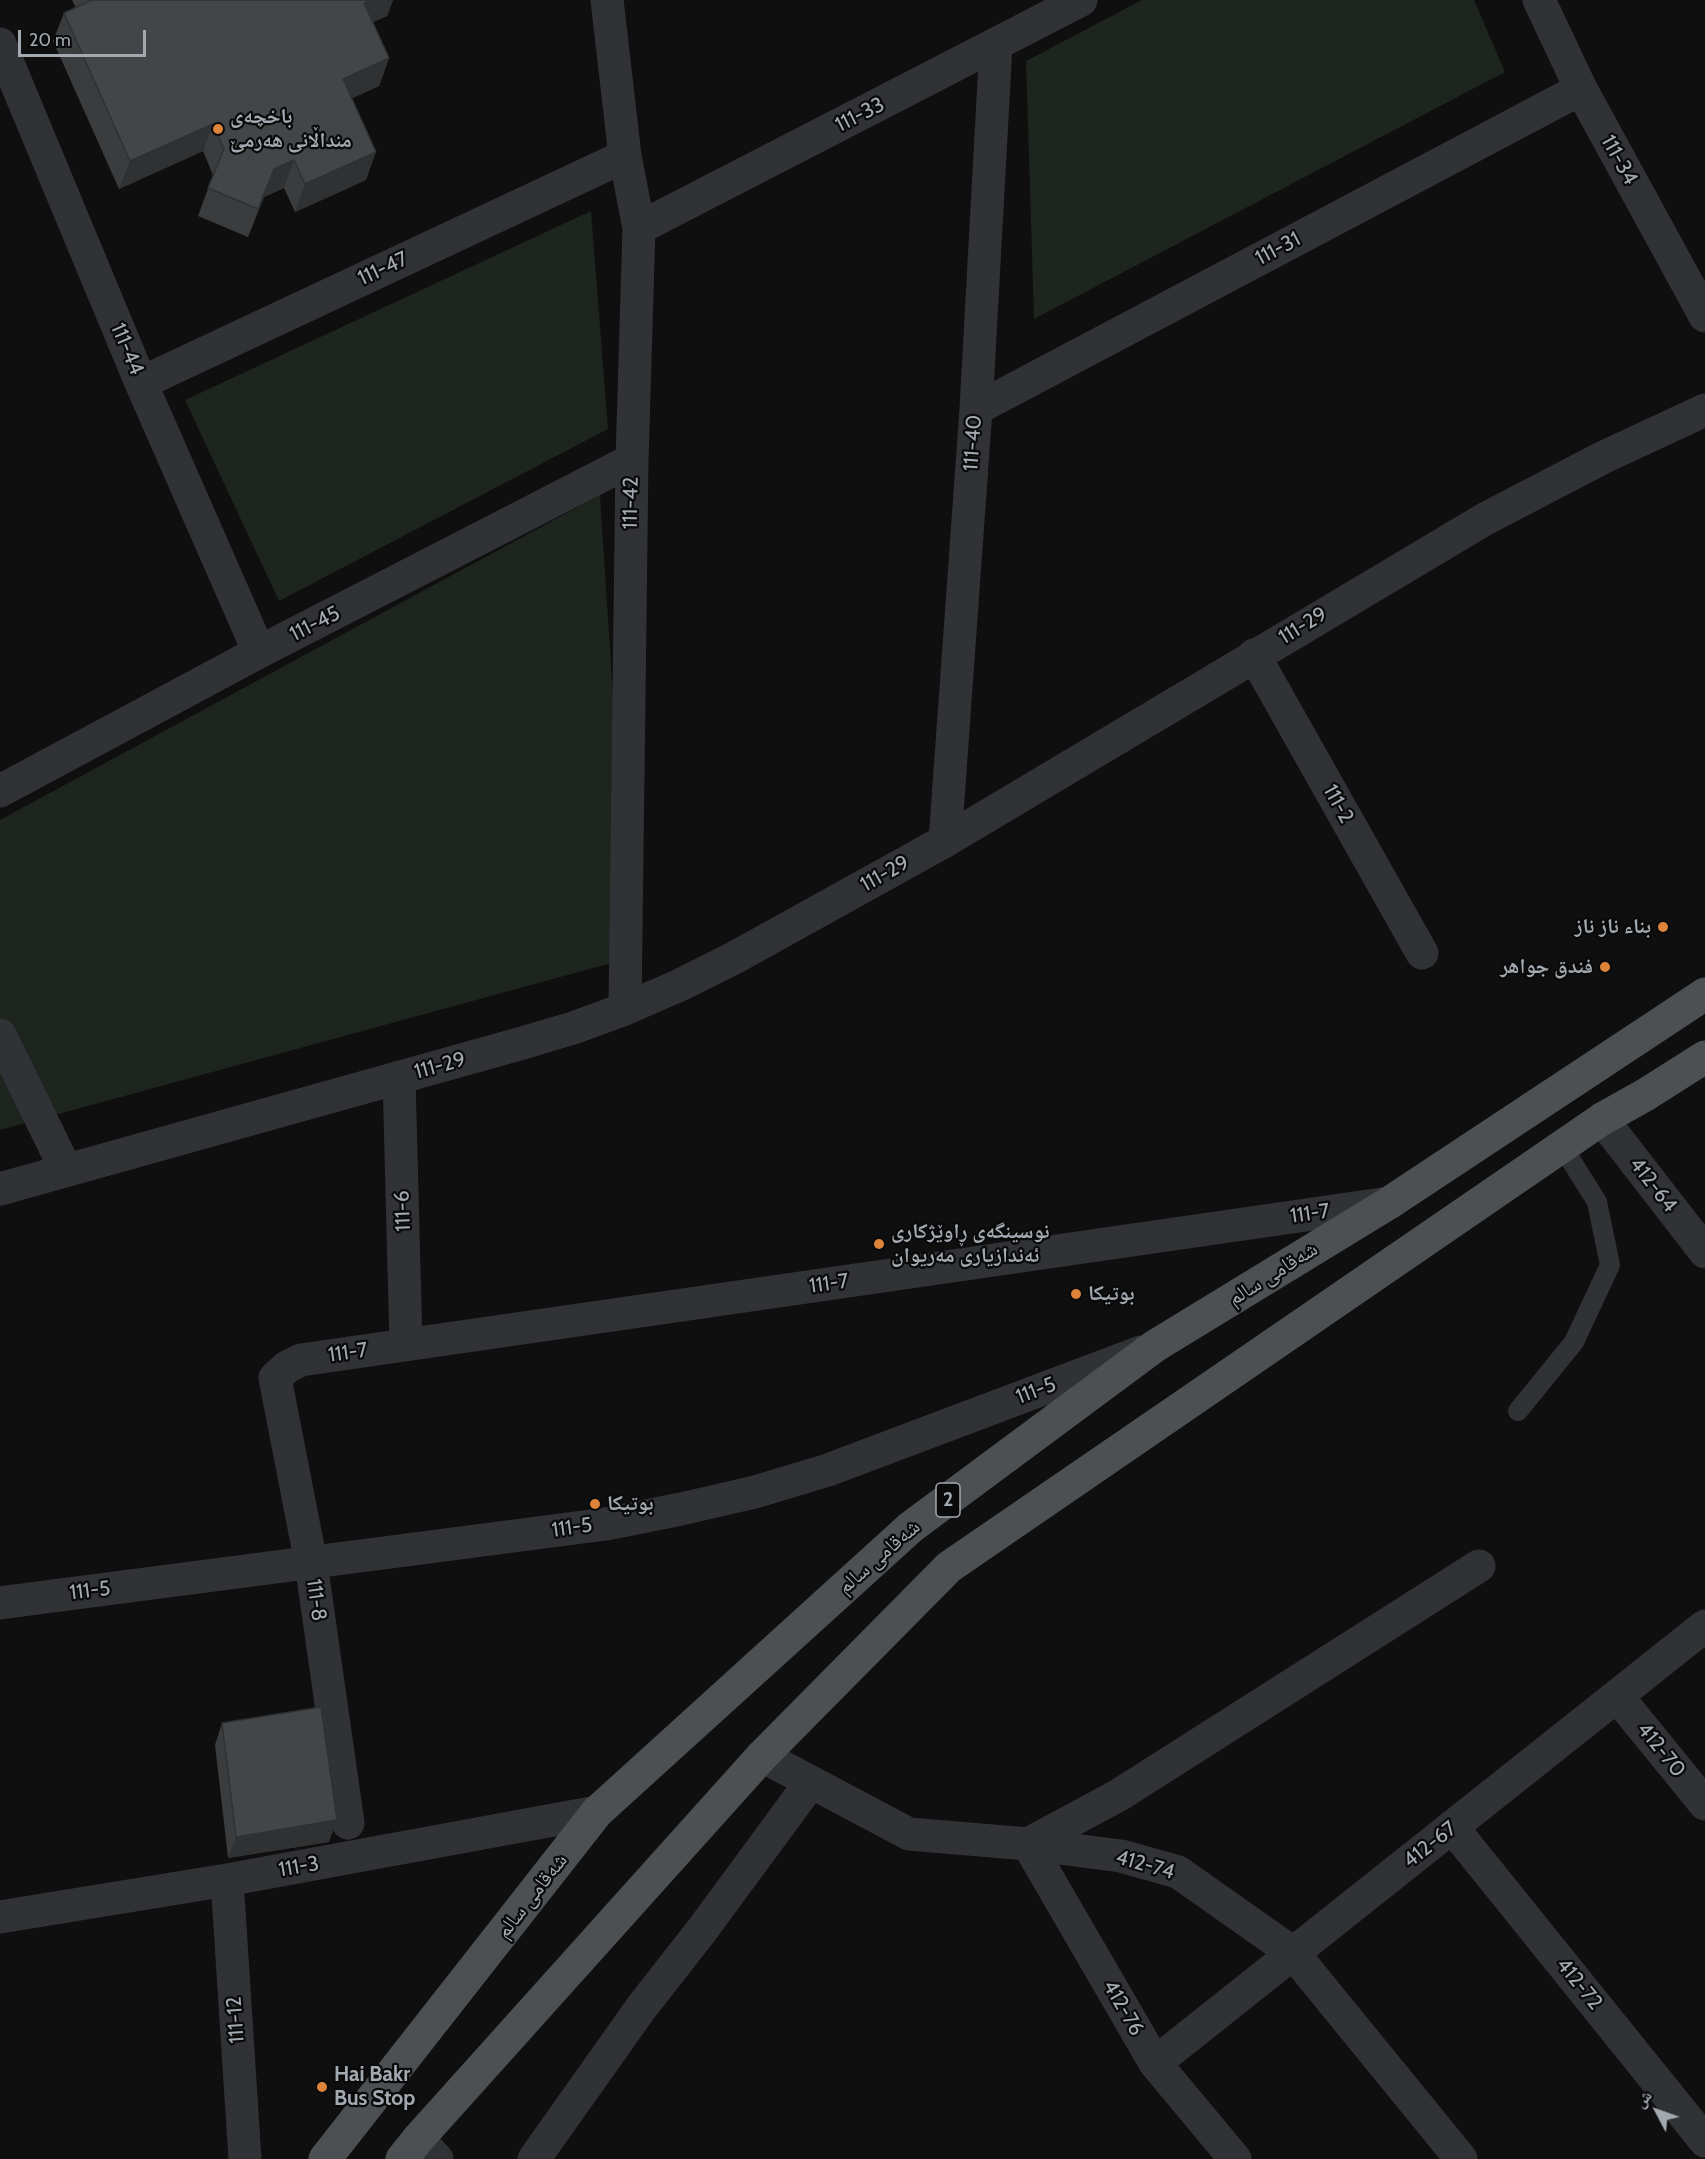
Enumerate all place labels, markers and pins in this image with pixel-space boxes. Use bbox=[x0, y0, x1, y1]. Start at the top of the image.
place label: باخچەی منداڵانی هەرمێ bbox=[230, 104, 352, 154]
marker: باخچەی منداڵانی هەرمێ bbox=[211, 122, 225, 136]
place label: بناء ناز ناز bbox=[1575, 914, 1651, 940]
marker: بناء ناز ناز bbox=[1656, 920, 1670, 934]
place label: فندق جواھر bbox=[1500, 954, 1593, 980]
marker: فندق جواھر bbox=[1598, 960, 1612, 974]
place label: نوسینگەی ڕاوێژکاری ئەندازیاری مەریوان bbox=[891, 1219, 1050, 1269]
marker: نوسینگەی ڕاوێژکاری ئەندازیاری مەریوان bbox=[872, 1237, 886, 1251]
place label: بوتیکا bbox=[1088, 1281, 1135, 1307]
marker: بوتیکا bbox=[1069, 1287, 1083, 1301]
place label: بوتيكا bbox=[607, 1491, 654, 1517]
marker: بوتيكا bbox=[588, 1497, 602, 1511]
place label: Hai Bakr Bus Stop bbox=[334, 2062, 415, 2112]
marker: Hai Bakr Bus Stop bbox=[315, 2080, 329, 2094]

